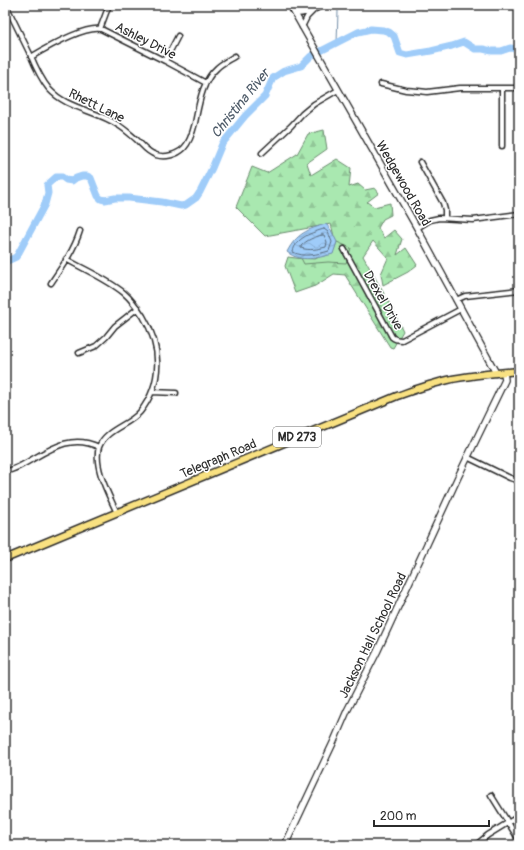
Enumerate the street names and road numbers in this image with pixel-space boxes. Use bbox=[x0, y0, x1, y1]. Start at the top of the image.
street label: Ashley Drive bbox=[113, 19, 179, 63]
street label: Rhett Lane bbox=[66, 86, 128, 127]
street label: Wedgewood Road bbox=[372, 138, 434, 229]
street label: Drexel Drive bbox=[360, 268, 407, 333]
road number: MD 273 bbox=[273, 427, 321, 447]
street label: Telegraph Road bbox=[178, 436, 259, 482]
street label: Jackson Hall School Road bbox=[336, 570, 410, 701]

